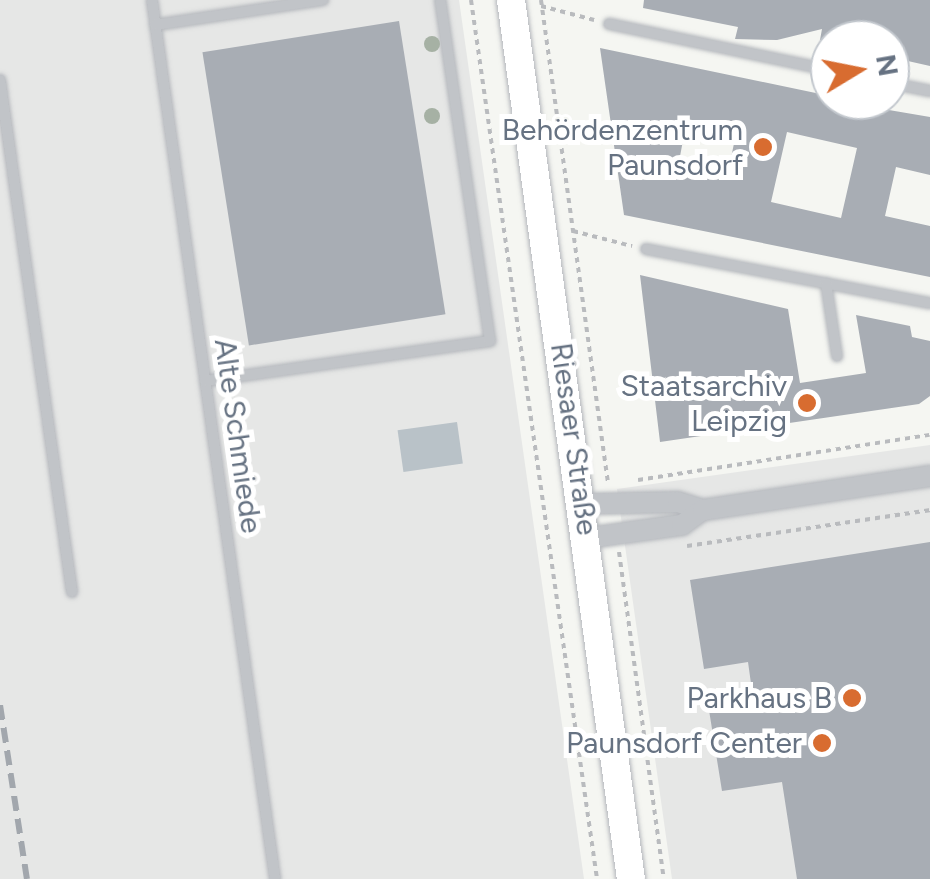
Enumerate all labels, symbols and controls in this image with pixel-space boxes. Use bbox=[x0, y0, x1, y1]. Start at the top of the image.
north arrow bbox=[810, 20, 910, 120]
text: N bbox=[869, 52, 906, 79]
place label: Behördenzentrum Paunsdorf bbox=[502, 112, 743, 182]
marker: Behördenzentrum Paunsdorf bbox=[752, 136, 774, 158]
street label: Alte Schmiede bbox=[207, 336, 269, 536]
street label: Riesaer Straße bbox=[543, 341, 605, 537]
place label: Staatsarchiv Leipzig bbox=[620, 368, 787, 438]
marker: Staatsarchiv Leipzig bbox=[796, 392, 818, 414]
place label: Parkhaus B bbox=[686, 680, 832, 716]
marker: Parkhaus B bbox=[841, 687, 863, 709]
place label: Paunsdorf Center bbox=[566, 725, 802, 761]
marker: Paunsdorf Center bbox=[811, 732, 833, 754]

